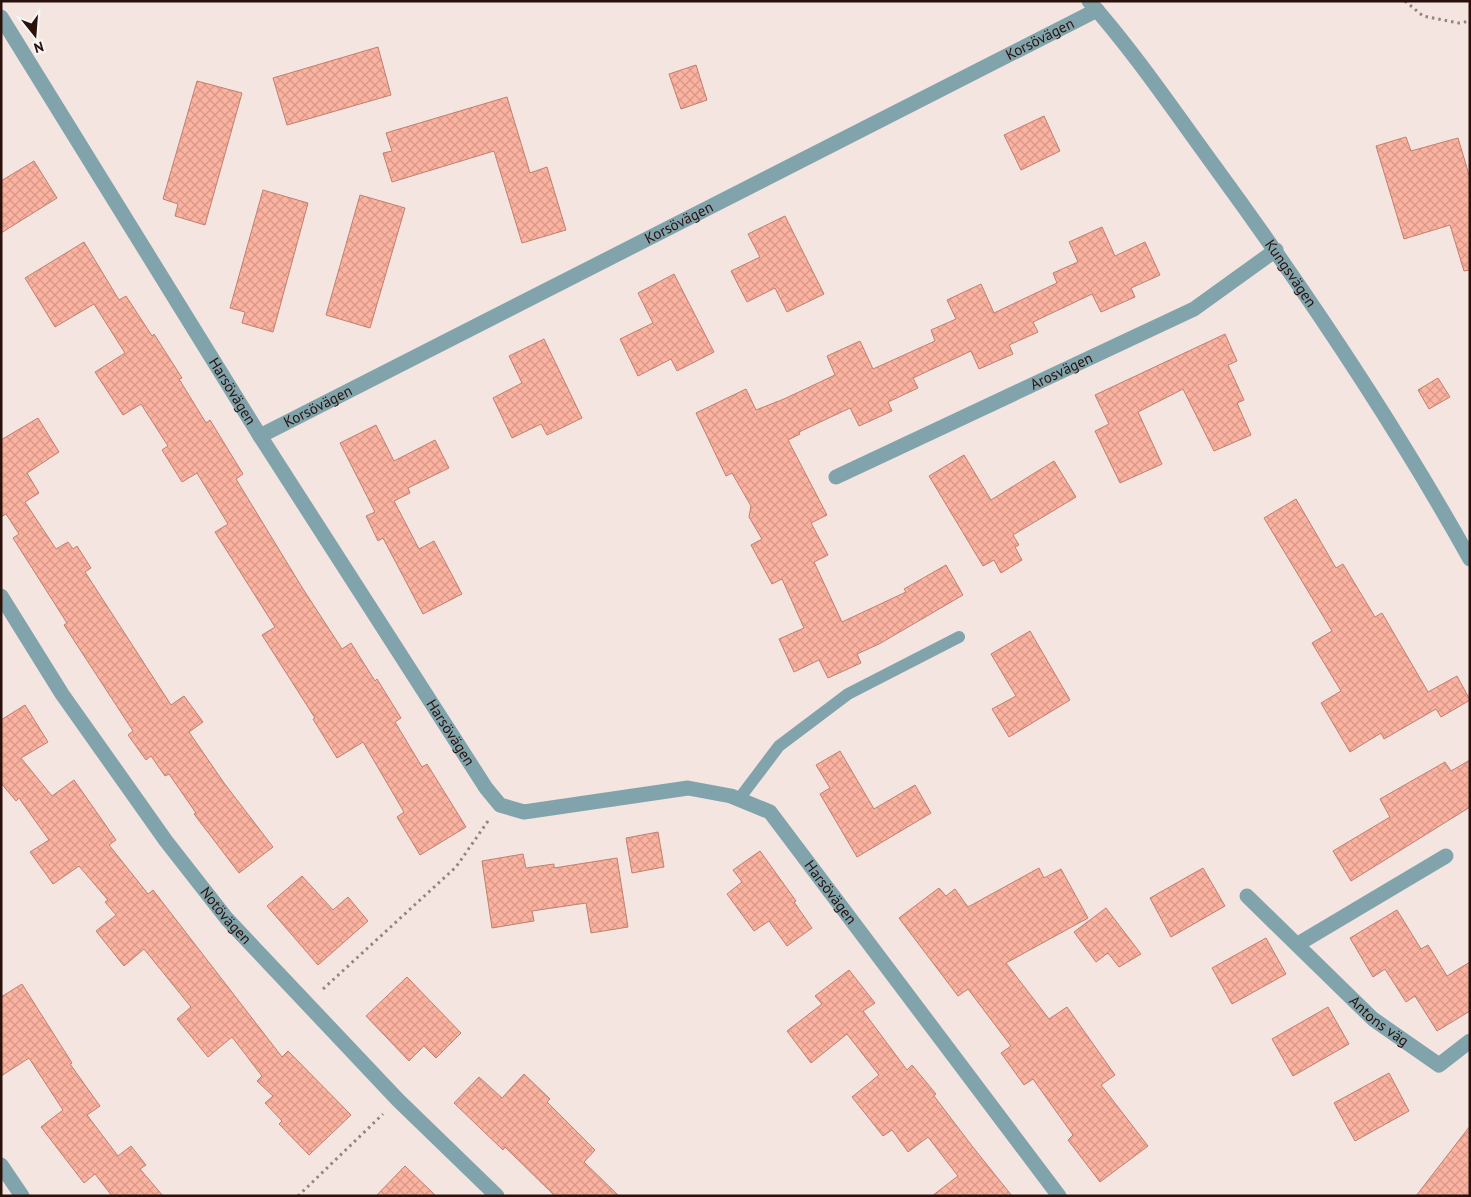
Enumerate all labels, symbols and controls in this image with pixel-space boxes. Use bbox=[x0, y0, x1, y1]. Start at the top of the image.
north arrow bbox=[10, 10, 60, 60]
street label: Korsövägen bbox=[1002, 13, 1077, 64]
text: N bbox=[32, 37, 46, 57]
street label: Korsövägen bbox=[641, 197, 716, 248]
street label: Kungsvägen bbox=[1261, 236, 1321, 311]
street label: Arosvägen bbox=[1027, 348, 1096, 394]
street label: Harsövägen bbox=[205, 354, 261, 428]
street label: Korsövägen bbox=[280, 381, 355, 431]
street label: Harsövägen bbox=[422, 695, 479, 769]
street label: Harsövägen bbox=[801, 856, 861, 928]
street label: Notövägen bbox=[196, 883, 256, 948]
street label: Antons väg bbox=[1346, 991, 1413, 1050]

